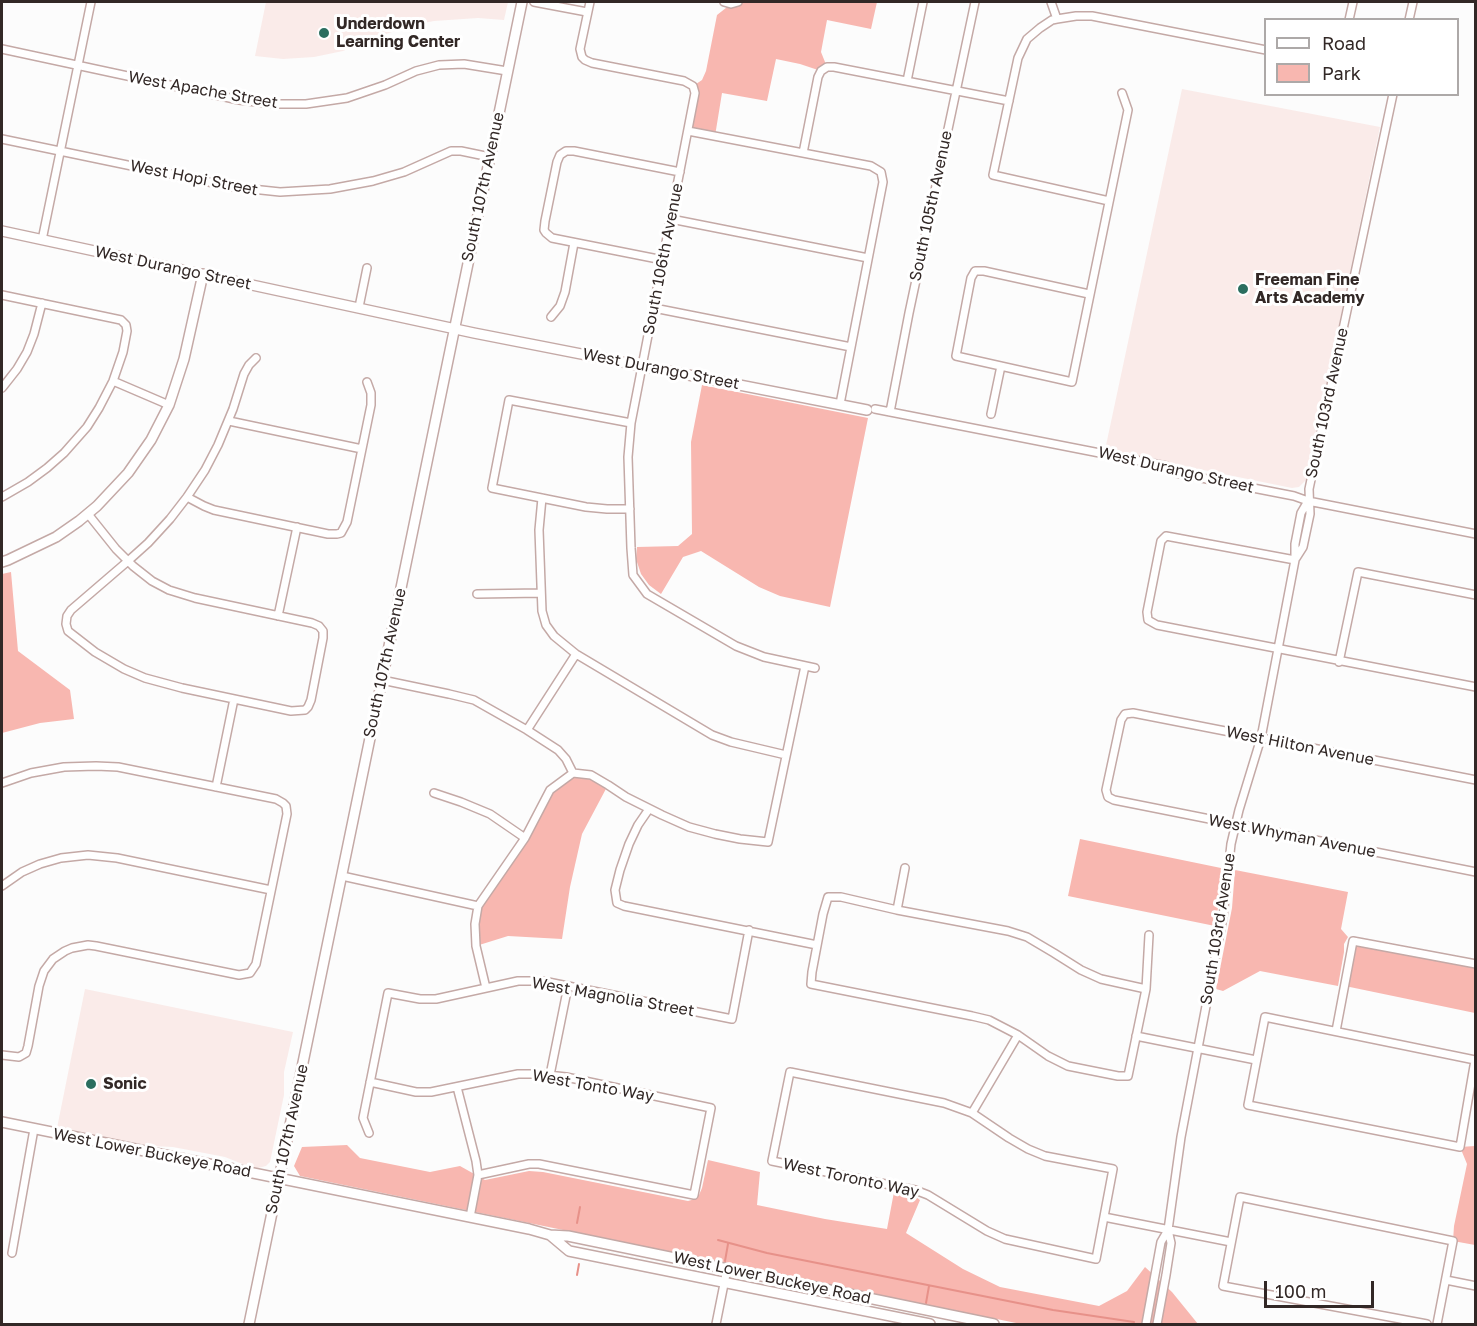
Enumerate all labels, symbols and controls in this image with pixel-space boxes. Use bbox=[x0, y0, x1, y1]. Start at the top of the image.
place label: Underdown Learning Center bbox=[336, 14, 460, 52]
legend bbox=[1264, 18, 1459, 96]
marker: Underdown Learning Center bbox=[317, 26, 331, 40]
text: Road bbox=[1322, 32, 1366, 54]
text: Park bbox=[1322, 62, 1361, 84]
street label: West Apache Street bbox=[127, 67, 279, 113]
street label: South 107th Avenue bbox=[458, 110, 508, 264]
street label: South 105th Avenue bbox=[906, 129, 956, 283]
street label: West Hopi Street bbox=[128, 156, 260, 200]
street label: South 106th Avenue bbox=[639, 182, 687, 336]
street label: West Durango Street bbox=[93, 242, 253, 294]
place label: Freeman Fine Arts Academy bbox=[1255, 270, 1365, 308]
marker: Freeman Fine Arts Academy bbox=[1236, 282, 1250, 296]
street label: South 103rd Avenue bbox=[1302, 326, 1352, 480]
street label: West Durango Street bbox=[581, 344, 741, 394]
street label: West Durango Street bbox=[1096, 443, 1256, 497]
street label: South 107th Avenue bbox=[360, 586, 410, 740]
street label: West Hilton Avenue bbox=[1224, 722, 1376, 770]
street label: West Whyman Avenue bbox=[1207, 810, 1377, 862]
street label: South 103rd Avenue bbox=[1197, 852, 1239, 1006]
street label: West Magnolia Street bbox=[530, 973, 696, 1021]
street label: South 107th Avenue bbox=[262, 1062, 312, 1216]
street label: West Tonto Way bbox=[531, 1066, 655, 1106]
place label: Sonic bbox=[103, 1074, 147, 1094]
marker: Sonic bbox=[84, 1077, 98, 1091]
street label: West Lower Buckeye Road bbox=[51, 1124, 253, 1182]
street label: West Toronto Way bbox=[781, 1154, 921, 1202]
street label: West Lower Buckeye Road bbox=[671, 1248, 873, 1308]
scale bar bbox=[1267, 1269, 1376, 1307]
text: 100 m bbox=[1275, 1280, 1326, 1302]

